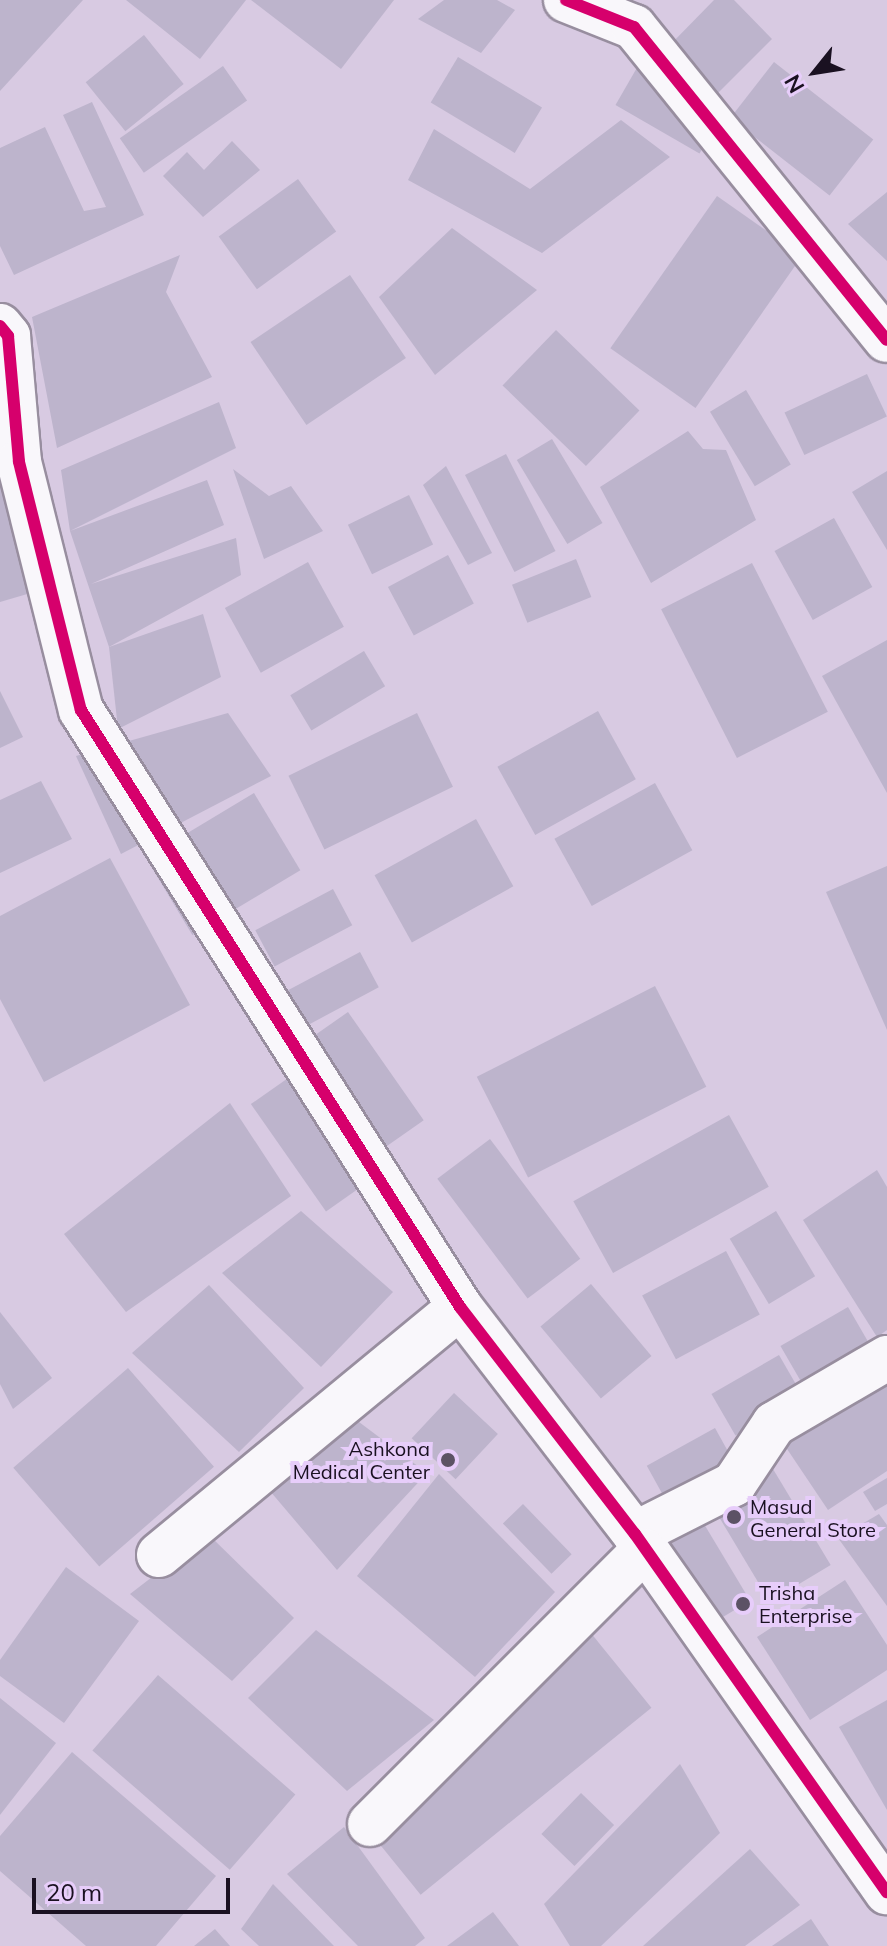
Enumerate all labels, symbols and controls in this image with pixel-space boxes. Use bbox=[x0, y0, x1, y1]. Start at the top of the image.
north arrow bbox=[775, 32, 855, 112]
text: N bbox=[778, 70, 810, 98]
place label: Ashkona Medical Center bbox=[293, 1436, 430, 1483]
marker: Ashkona Medical Center bbox=[437, 1449, 459, 1471]
place label: Masud General Store bbox=[750, 1494, 876, 1541]
marker: Masud General Store bbox=[725, 1508, 743, 1526]
place label: Trisha Enterprise bbox=[759, 1580, 852, 1627]
marker: Trisha Enterprise bbox=[734, 1595, 752, 1613]
scale bar bbox=[36, 1862, 234, 1912]
text: 20 m bbox=[46, 1877, 102, 1907]

